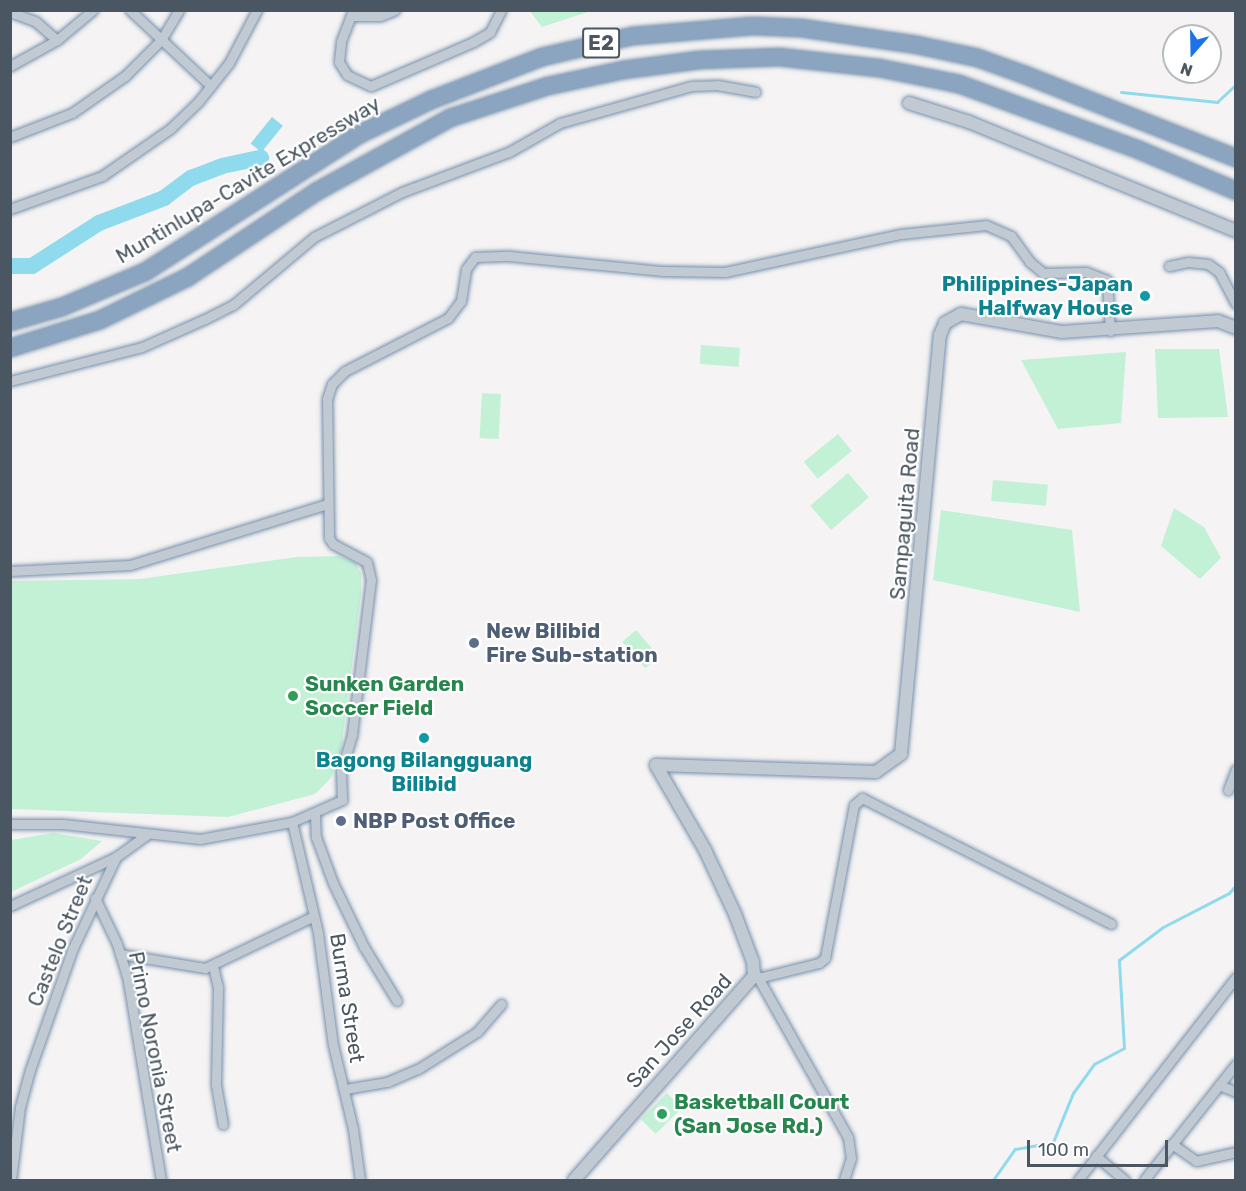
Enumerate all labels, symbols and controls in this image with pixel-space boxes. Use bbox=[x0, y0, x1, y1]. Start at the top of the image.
north arrow bbox=[1162, 24, 1222, 84]
road number: E2 bbox=[582, 26, 620, 60]
text: N bbox=[1178, 59, 1195, 80]
street label: Muntinlupa-Cavite Expressway bbox=[111, 91, 385, 269]
place label: Philippines-Japan Halfway House bbox=[942, 271, 1133, 321]
marker: Philippines-Japan Halfway House bbox=[1138, 289, 1152, 303]
street label: Sampaguita Road bbox=[885, 427, 925, 601]
place label: New Bilibid Fire Sub-station bbox=[486, 618, 658, 668]
marker: New Bilibid Fire Sub-station bbox=[467, 636, 481, 650]
place label: Sunken Garden Soccer Field bbox=[305, 671, 464, 721]
marker: Sunken Garden Soccer Field bbox=[286, 689, 300, 703]
marker: Bagong Bilangguang Bilibid bbox=[417, 731, 431, 745]
place label: Bagong Bilangguang Bilibid bbox=[316, 747, 532, 797]
place label: NBP Post Office bbox=[353, 808, 516, 834]
marker: NBP Post Office bbox=[334, 814, 348, 828]
street label: Castelo Street bbox=[22, 872, 98, 1010]
street label: Burma Street bbox=[324, 931, 370, 1065]
street label: Primo Noronia Street bbox=[123, 949, 187, 1155]
street label: San Jose Road bbox=[621, 969, 737, 1093]
place label: Basketball Court (San Jose Rd.) bbox=[674, 1089, 849, 1139]
marker: Basketball Court (San Jose Rd.) bbox=[655, 1107, 669, 1121]
scale bar bbox=[1030, 1128, 1171, 1166]
text: 100 m bbox=[1038, 1139, 1089, 1161]

